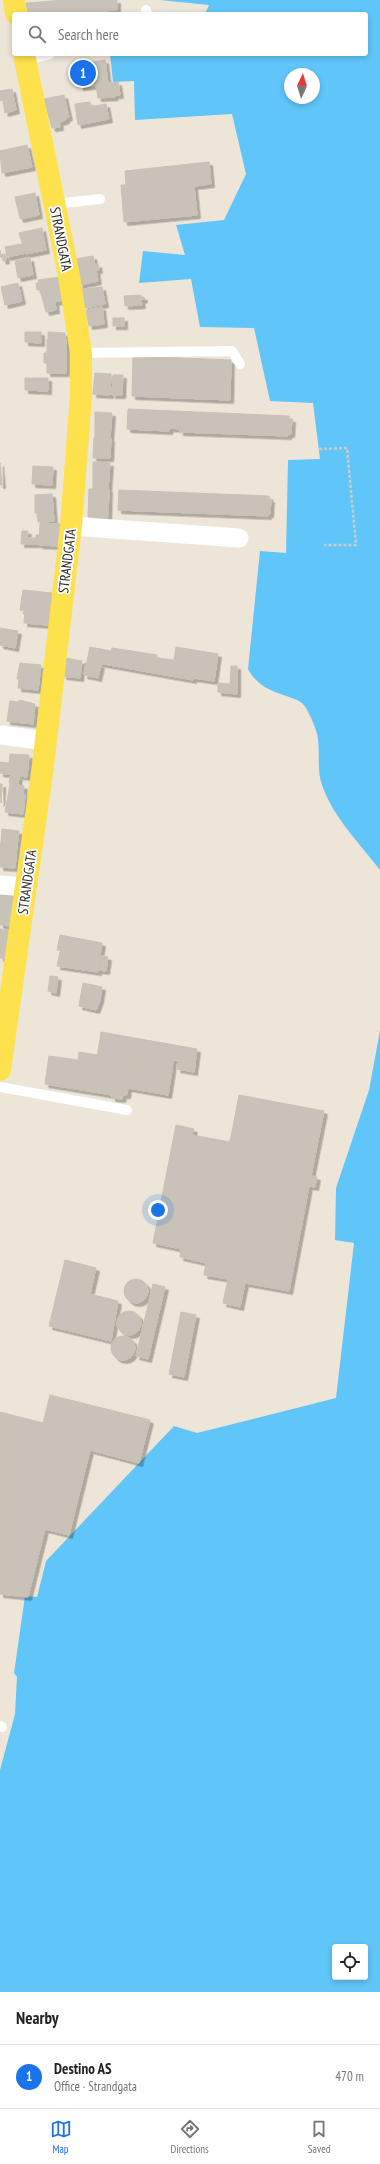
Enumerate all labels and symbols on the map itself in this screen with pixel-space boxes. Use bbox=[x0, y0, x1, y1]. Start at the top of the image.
pin: 1 bbox=[70, 58, 96, 88]
north arrow bbox=[284, 68, 320, 104]
street label: STRANDGATA bbox=[46, 205, 76, 273]
street label: STRANDGATA bbox=[54, 527, 80, 594]
street label: STRANDGATA bbox=[14, 848, 40, 915]
your location bbox=[148, 1200, 168, 1220]

